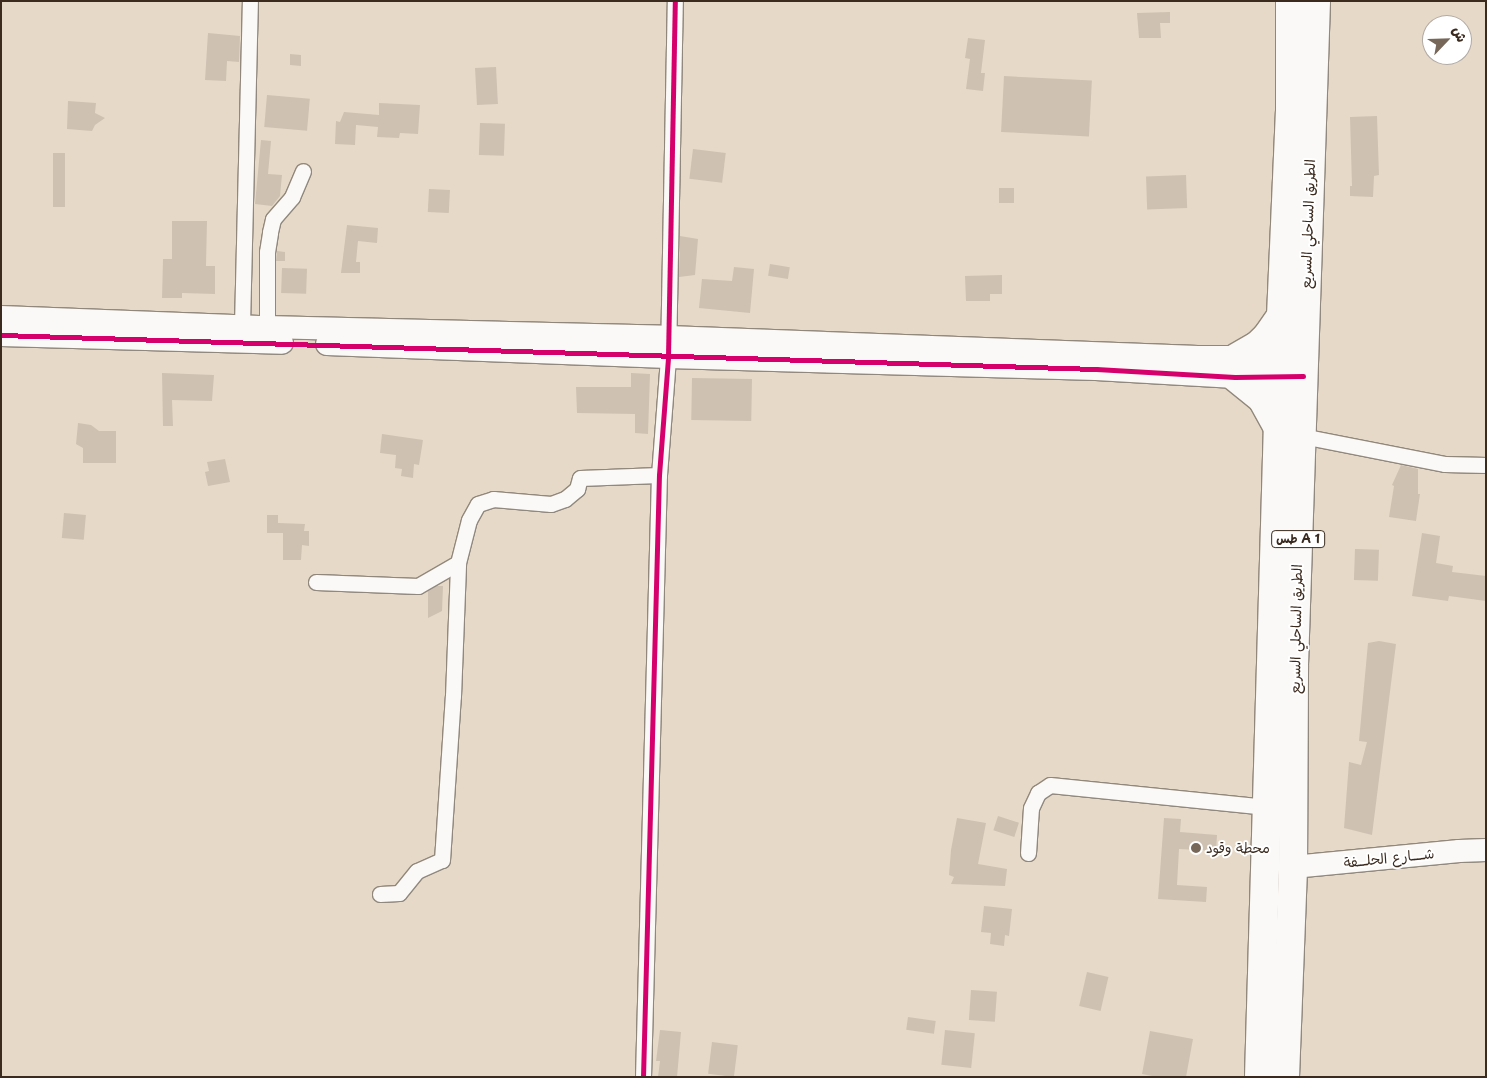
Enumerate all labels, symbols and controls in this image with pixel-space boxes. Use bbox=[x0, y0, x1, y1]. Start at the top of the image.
north arrow bbox=[1422, 15, 1472, 65]
text: ش bbox=[1448, 23, 1473, 45]
street label: الطريق الساحلي السريع bbox=[1297, 159, 1319, 289]
road number: طس A 1 bbox=[1270, 530, 1326, 548]
street label: الطريق الساحلي السريع bbox=[1286, 564, 1306, 694]
place label: محطة وقود bbox=[1206, 840, 1270, 856]
marker: محطة وقود bbox=[1190, 842, 1202, 854]
street label: شــــارع الحلـــفة bbox=[1343, 845, 1435, 871]

